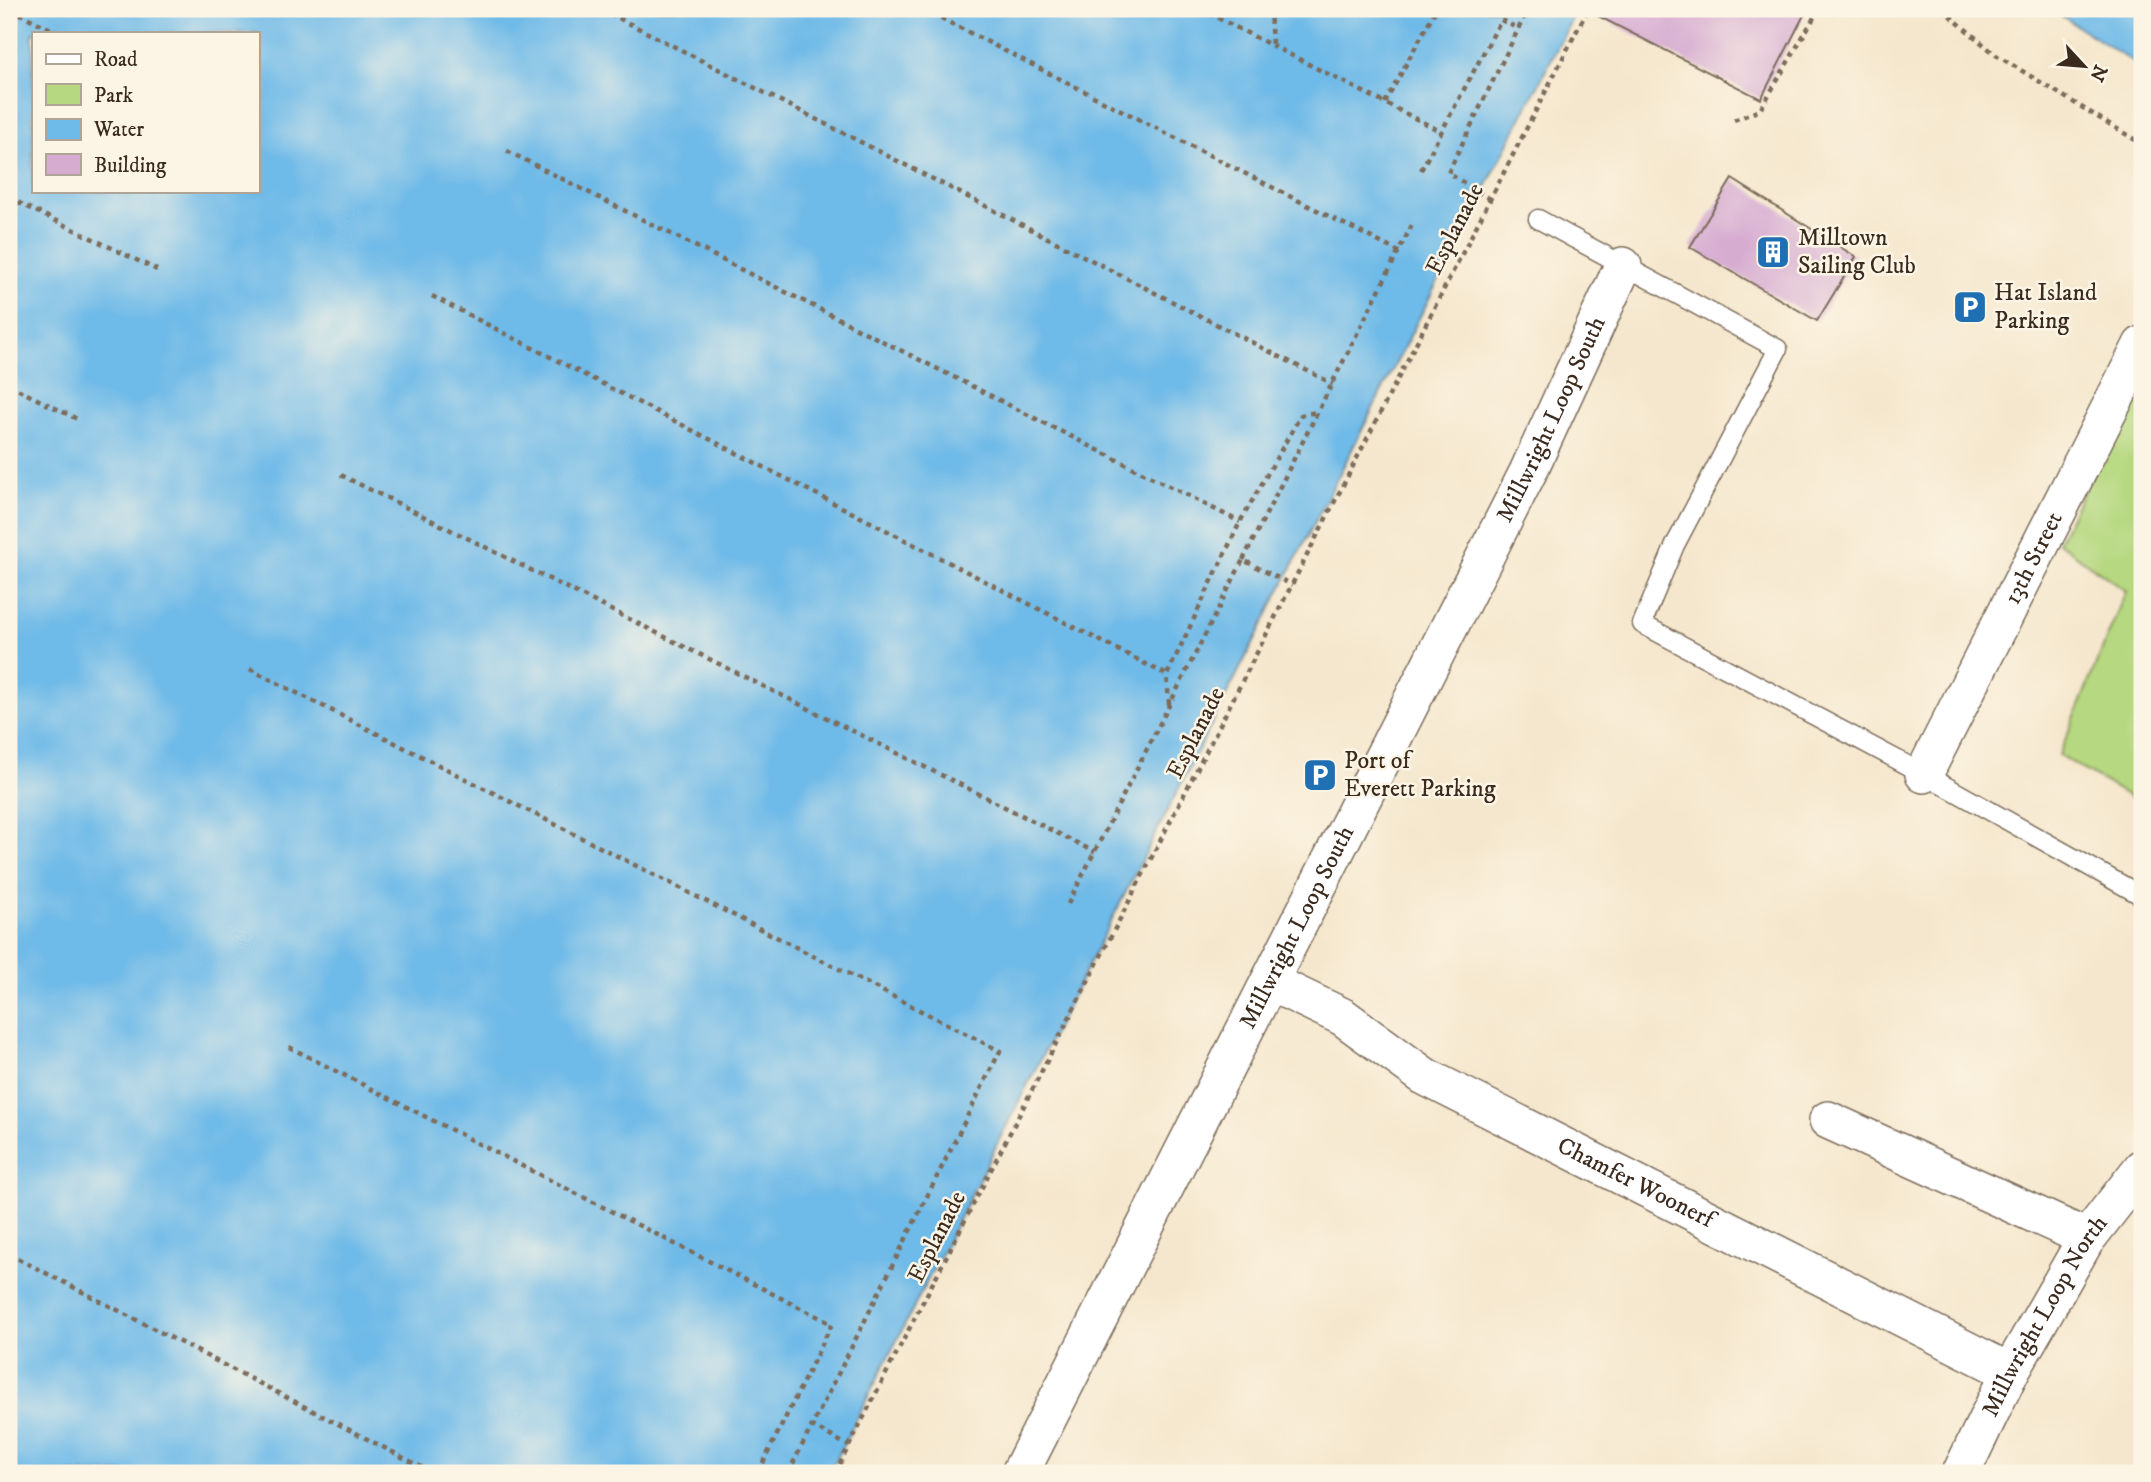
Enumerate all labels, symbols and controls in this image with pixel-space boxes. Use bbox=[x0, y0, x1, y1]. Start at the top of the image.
legend bbox=[32, 32, 259, 192]
north arrow bbox=[2050, 32, 2120, 102]
text: Road bbox=[94, 47, 138, 73]
text: N bbox=[2084, 61, 2112, 85]
text: Park bbox=[94, 83, 134, 109]
text: Water bbox=[93, 117, 144, 143]
text: Building bbox=[94, 153, 167, 179]
street label: Esplanade bbox=[1419, 178, 1491, 280]
place label: Milltown Sailing Club bbox=[1798, 223, 1916, 281]
building icon: Milltown Sailing Club bbox=[1754, 233, 1792, 271]
place label: Hat Island Parking bbox=[1994, 278, 2097, 336]
parking icon: Hat Island Parking bbox=[1951, 288, 1989, 326]
street label: Millwright Loop South bbox=[1490, 312, 1613, 527]
street label: 13th Street bbox=[1998, 507, 2070, 610]
street label: Esplanade bbox=[1160, 682, 1232, 784]
place label: Port of Everett Parking bbox=[1344, 746, 1496, 804]
parking icon: Port of Everett Parking bbox=[1301, 756, 1339, 794]
street label: Millwright Loop South bbox=[1233, 820, 1361, 1034]
street label: Chamfer Woonerf bbox=[1552, 1131, 1722, 1236]
street label: Esplanade bbox=[901, 1186, 973, 1288]
street label: Millwright Loop North bbox=[1976, 1209, 2115, 1422]

